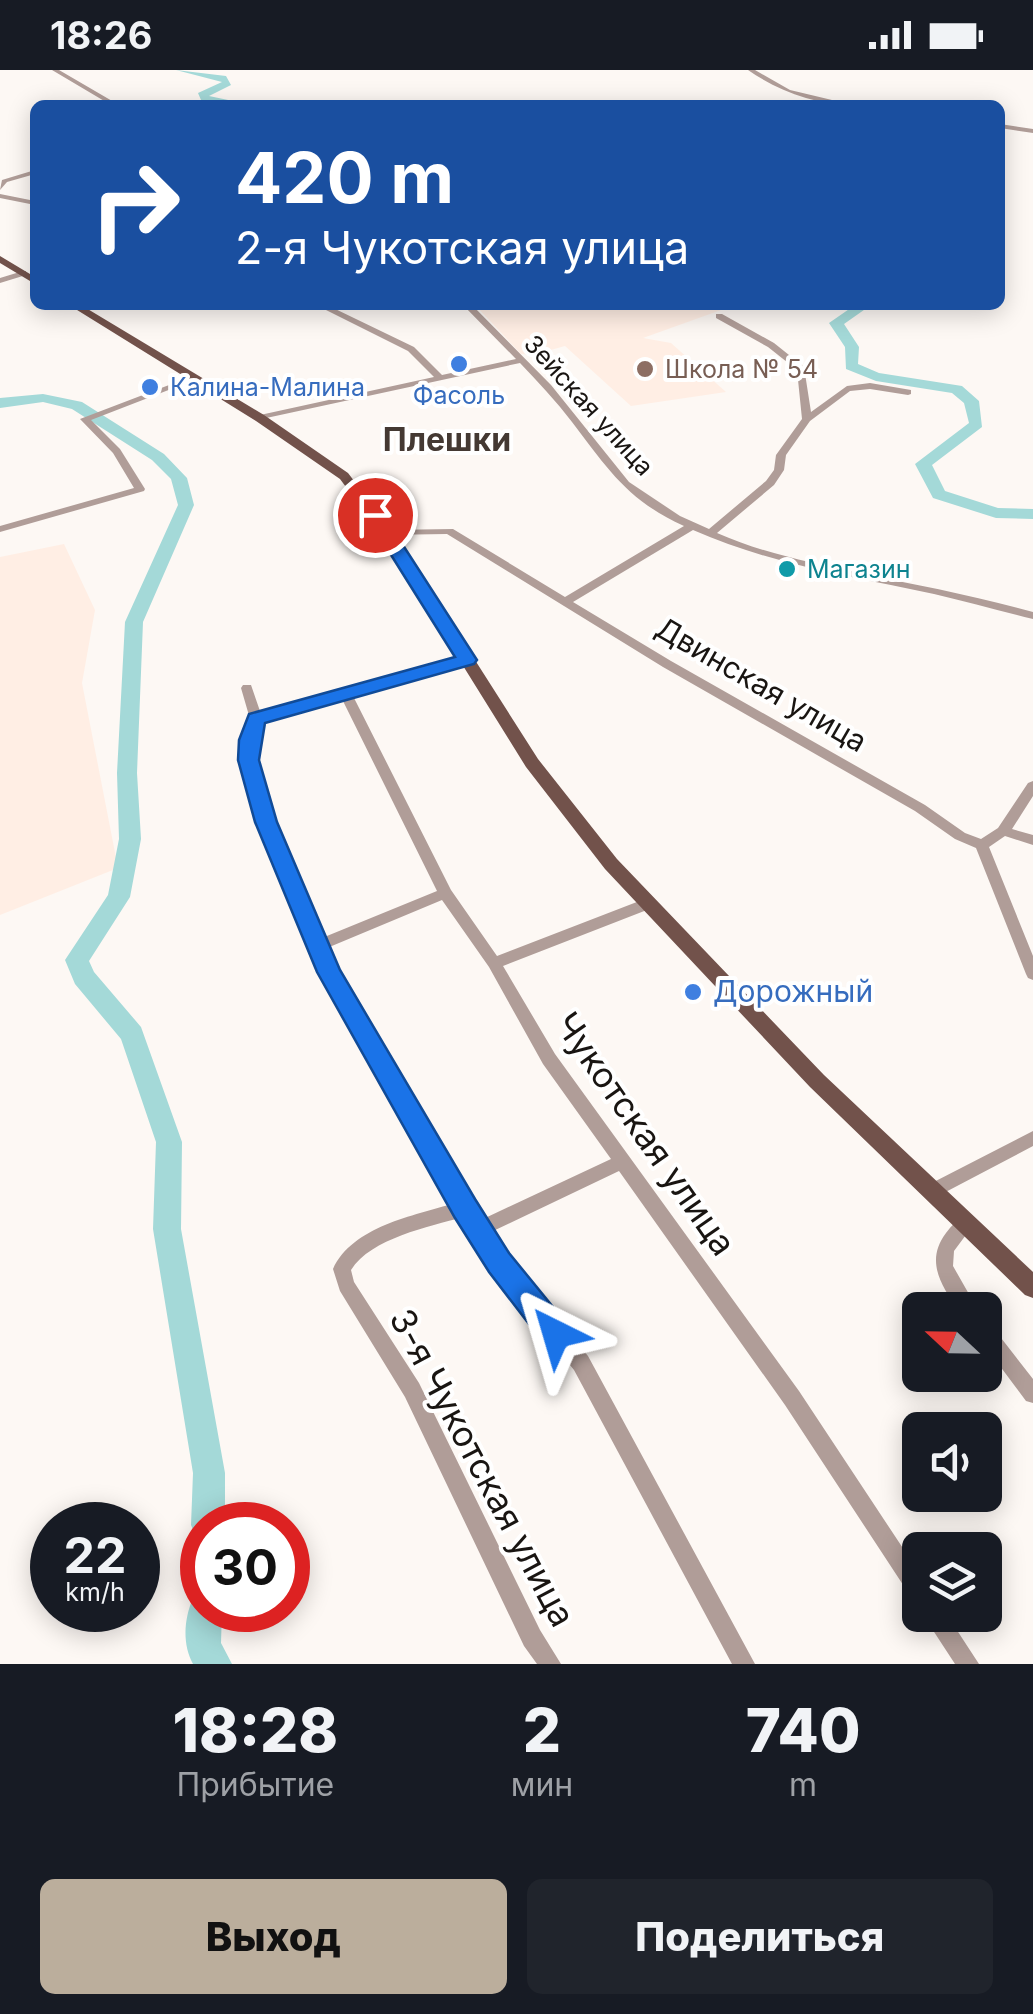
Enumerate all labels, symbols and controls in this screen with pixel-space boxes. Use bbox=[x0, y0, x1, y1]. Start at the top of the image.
text: 18:26 bbox=[50, 12, 152, 58]
text: 420 m bbox=[235, 135, 454, 220]
icon: right bbox=[70, 140, 200, 270]
text: 2-я Чукотская улица bbox=[235, 220, 689, 275]
street label: Зейская улица bbox=[518, 329, 660, 481]
marker: Фасоль bbox=[448, 353, 470, 375]
place label: Школа № 54 bbox=[665, 354, 818, 384]
marker: Школа № 54 bbox=[634, 358, 656, 380]
place label: Калина-Малина bbox=[170, 372, 365, 402]
marker: Калина-Малина bbox=[139, 376, 161, 398]
place label: Фасоль bbox=[413, 380, 505, 410]
district label: Плешки bbox=[383, 420, 511, 459]
pin bbox=[333, 473, 418, 558]
icon: arrive bbox=[348, 488, 403, 543]
place label: Магазин bbox=[807, 554, 910, 584]
marker: Магазин bbox=[776, 558, 798, 580]
street label: Двинская улица bbox=[650, 609, 873, 759]
place label: Дорожный bbox=[713, 973, 873, 1009]
marker: Дорожный bbox=[682, 981, 704, 1003]
street label: Чукотская улица bbox=[546, 1004, 745, 1263]
position arrow bbox=[504, 1282, 608, 1386]
north arrow bbox=[902, 1292, 1002, 1392]
map controls bbox=[902, 1292, 1002, 1632]
street label: 3-я Чукотская улица bbox=[381, 1302, 584, 1633]
button: sound bbox=[902, 1412, 1002, 1512]
speed limit sign: 30 bbox=[180, 1502, 310, 1632]
text: 22 bbox=[64, 1525, 127, 1585]
button: layers bbox=[902, 1532, 1002, 1632]
text: km/h bbox=[65, 1577, 125, 1607]
text: 18:28 bbox=[173, 1694, 338, 1766]
text: 2 bbox=[523, 1694, 561, 1766]
text: 740 bbox=[746, 1694, 860, 1766]
text: Прибытие bbox=[176, 1765, 334, 1804]
text: мин bbox=[511, 1765, 573, 1804]
text: m bbox=[789, 1765, 817, 1804]
button: Выход bbox=[40, 1879, 507, 1994]
button: Поделиться bbox=[527, 1879, 993, 1994]

